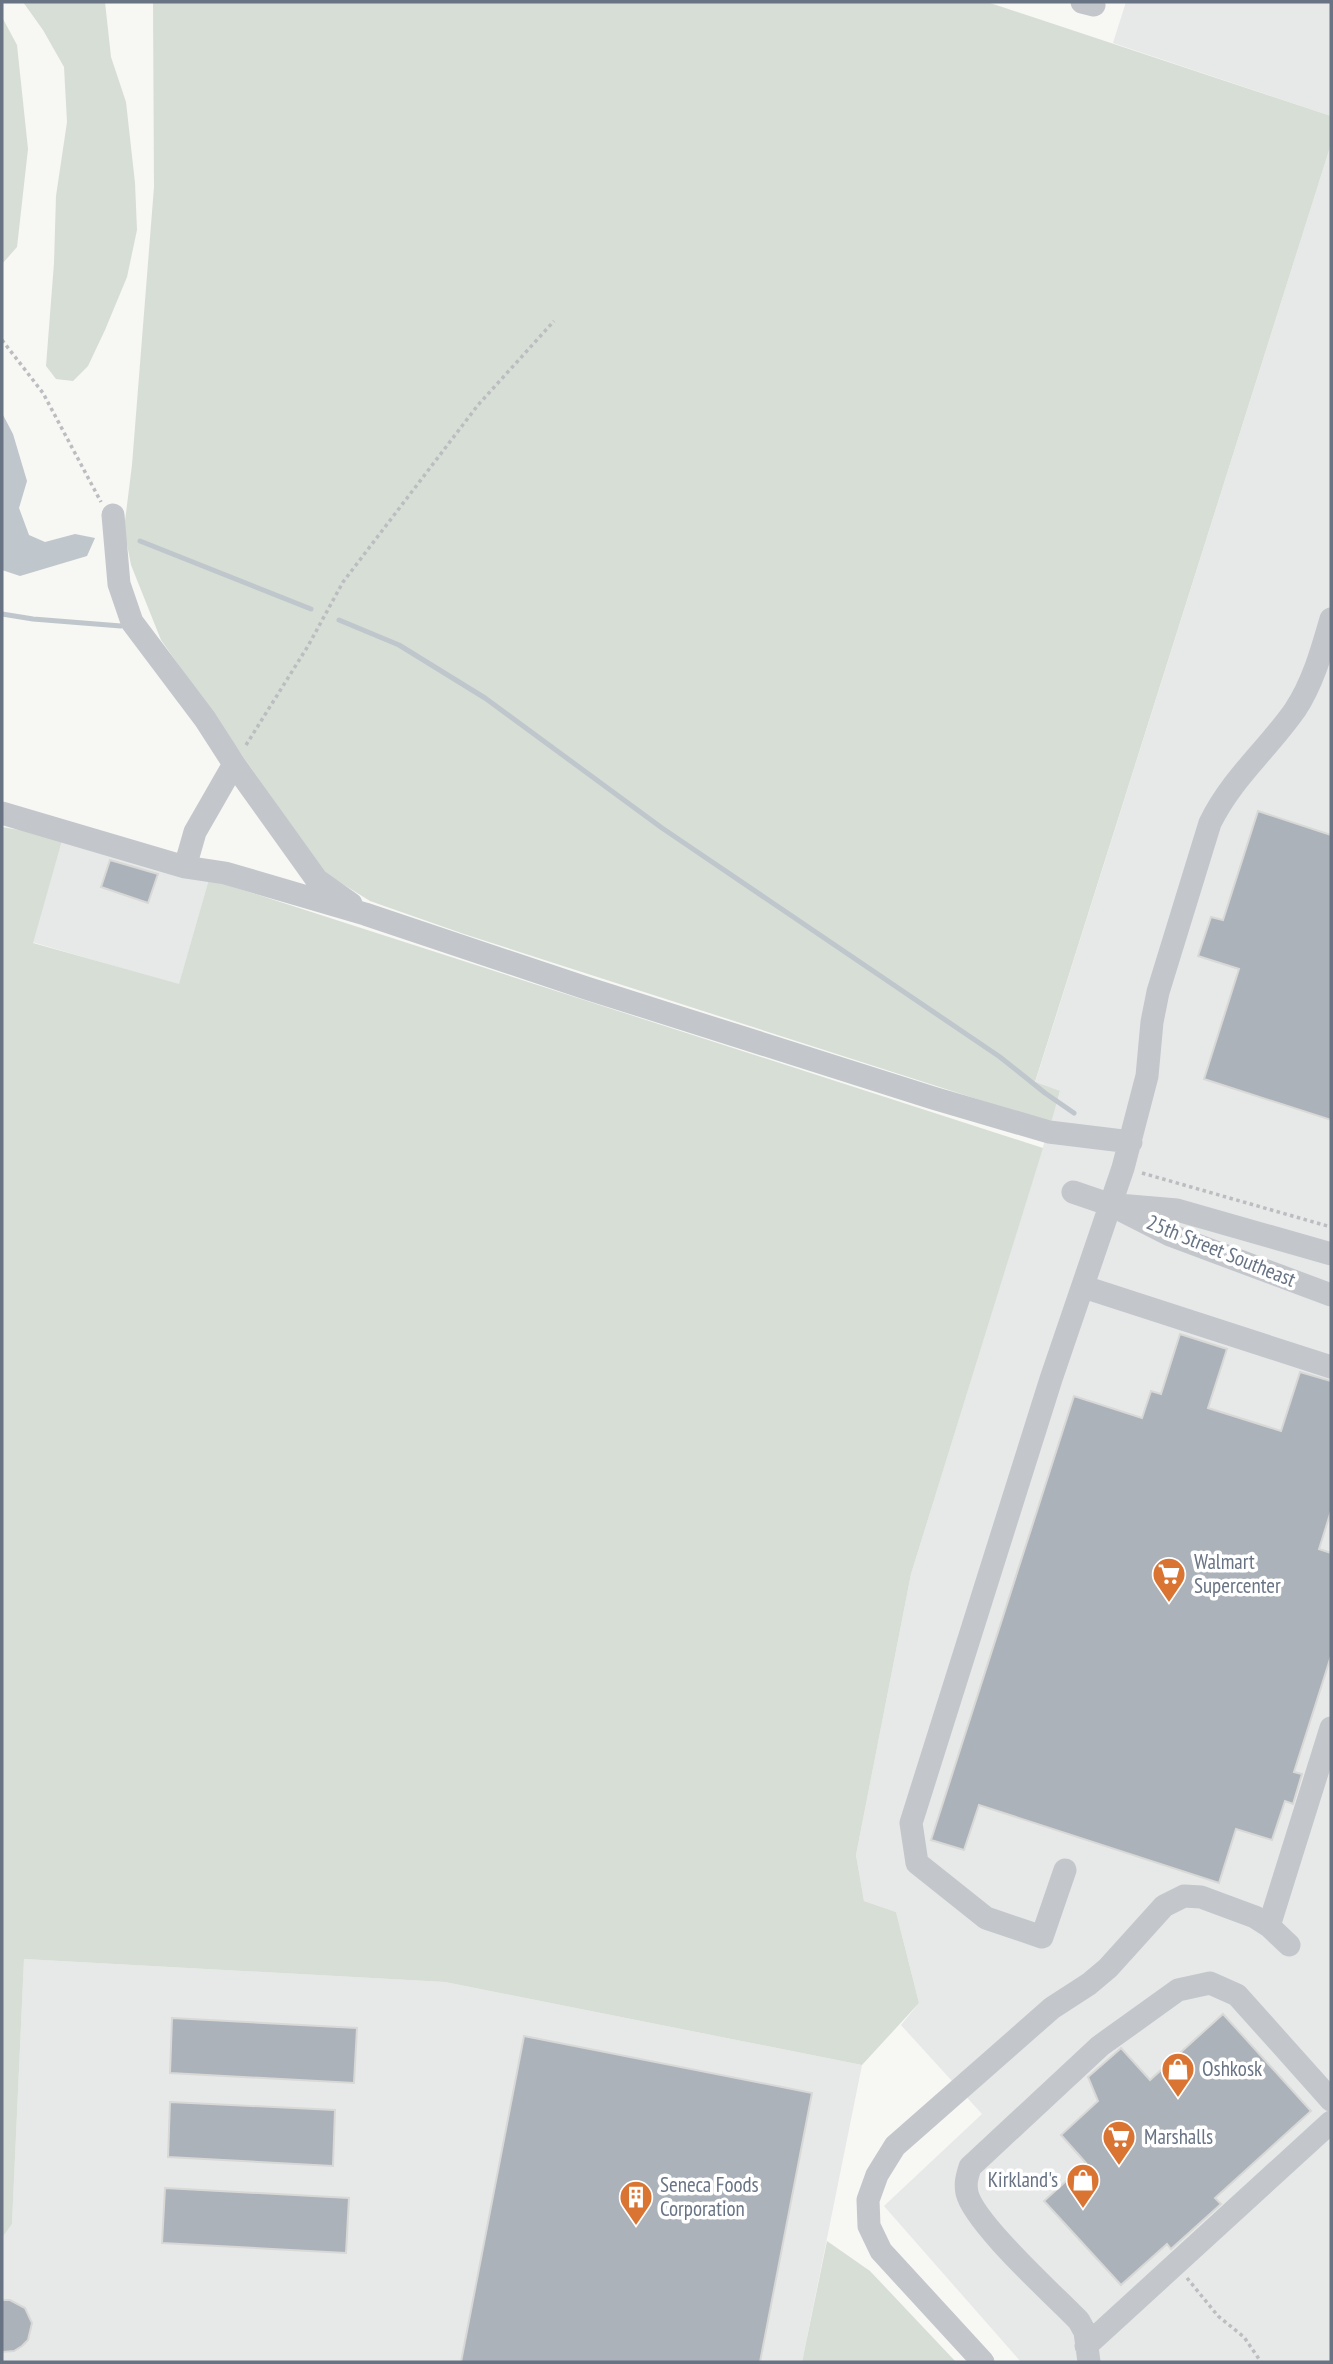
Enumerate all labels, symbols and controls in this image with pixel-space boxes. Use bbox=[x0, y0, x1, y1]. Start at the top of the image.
street label: 25th Street Southeast bbox=[1143, 1208, 1300, 1293]
place label: Walmart Supercenter bbox=[1194, 1548, 1281, 1599]
supermarket icon: Walmart Supercenter bbox=[1150, 1555, 1188, 1604]
shop icon: Oshkosk bbox=[1159, 2050, 1197, 2099]
place label: Oshkosk bbox=[1202, 2055, 1262, 2082]
supermarket icon: Marshalls bbox=[1100, 2118, 1138, 2167]
place label: Marshalls bbox=[1144, 2123, 1213, 2150]
shop icon: Kirkland's bbox=[1064, 2161, 1102, 2210]
place label: Kirkland's bbox=[988, 2166, 1058, 2193]
place label: Seneca Foods Corporation bbox=[660, 2171, 759, 2222]
building icon: Seneca Foods Corporation bbox=[617, 2178, 655, 2227]

